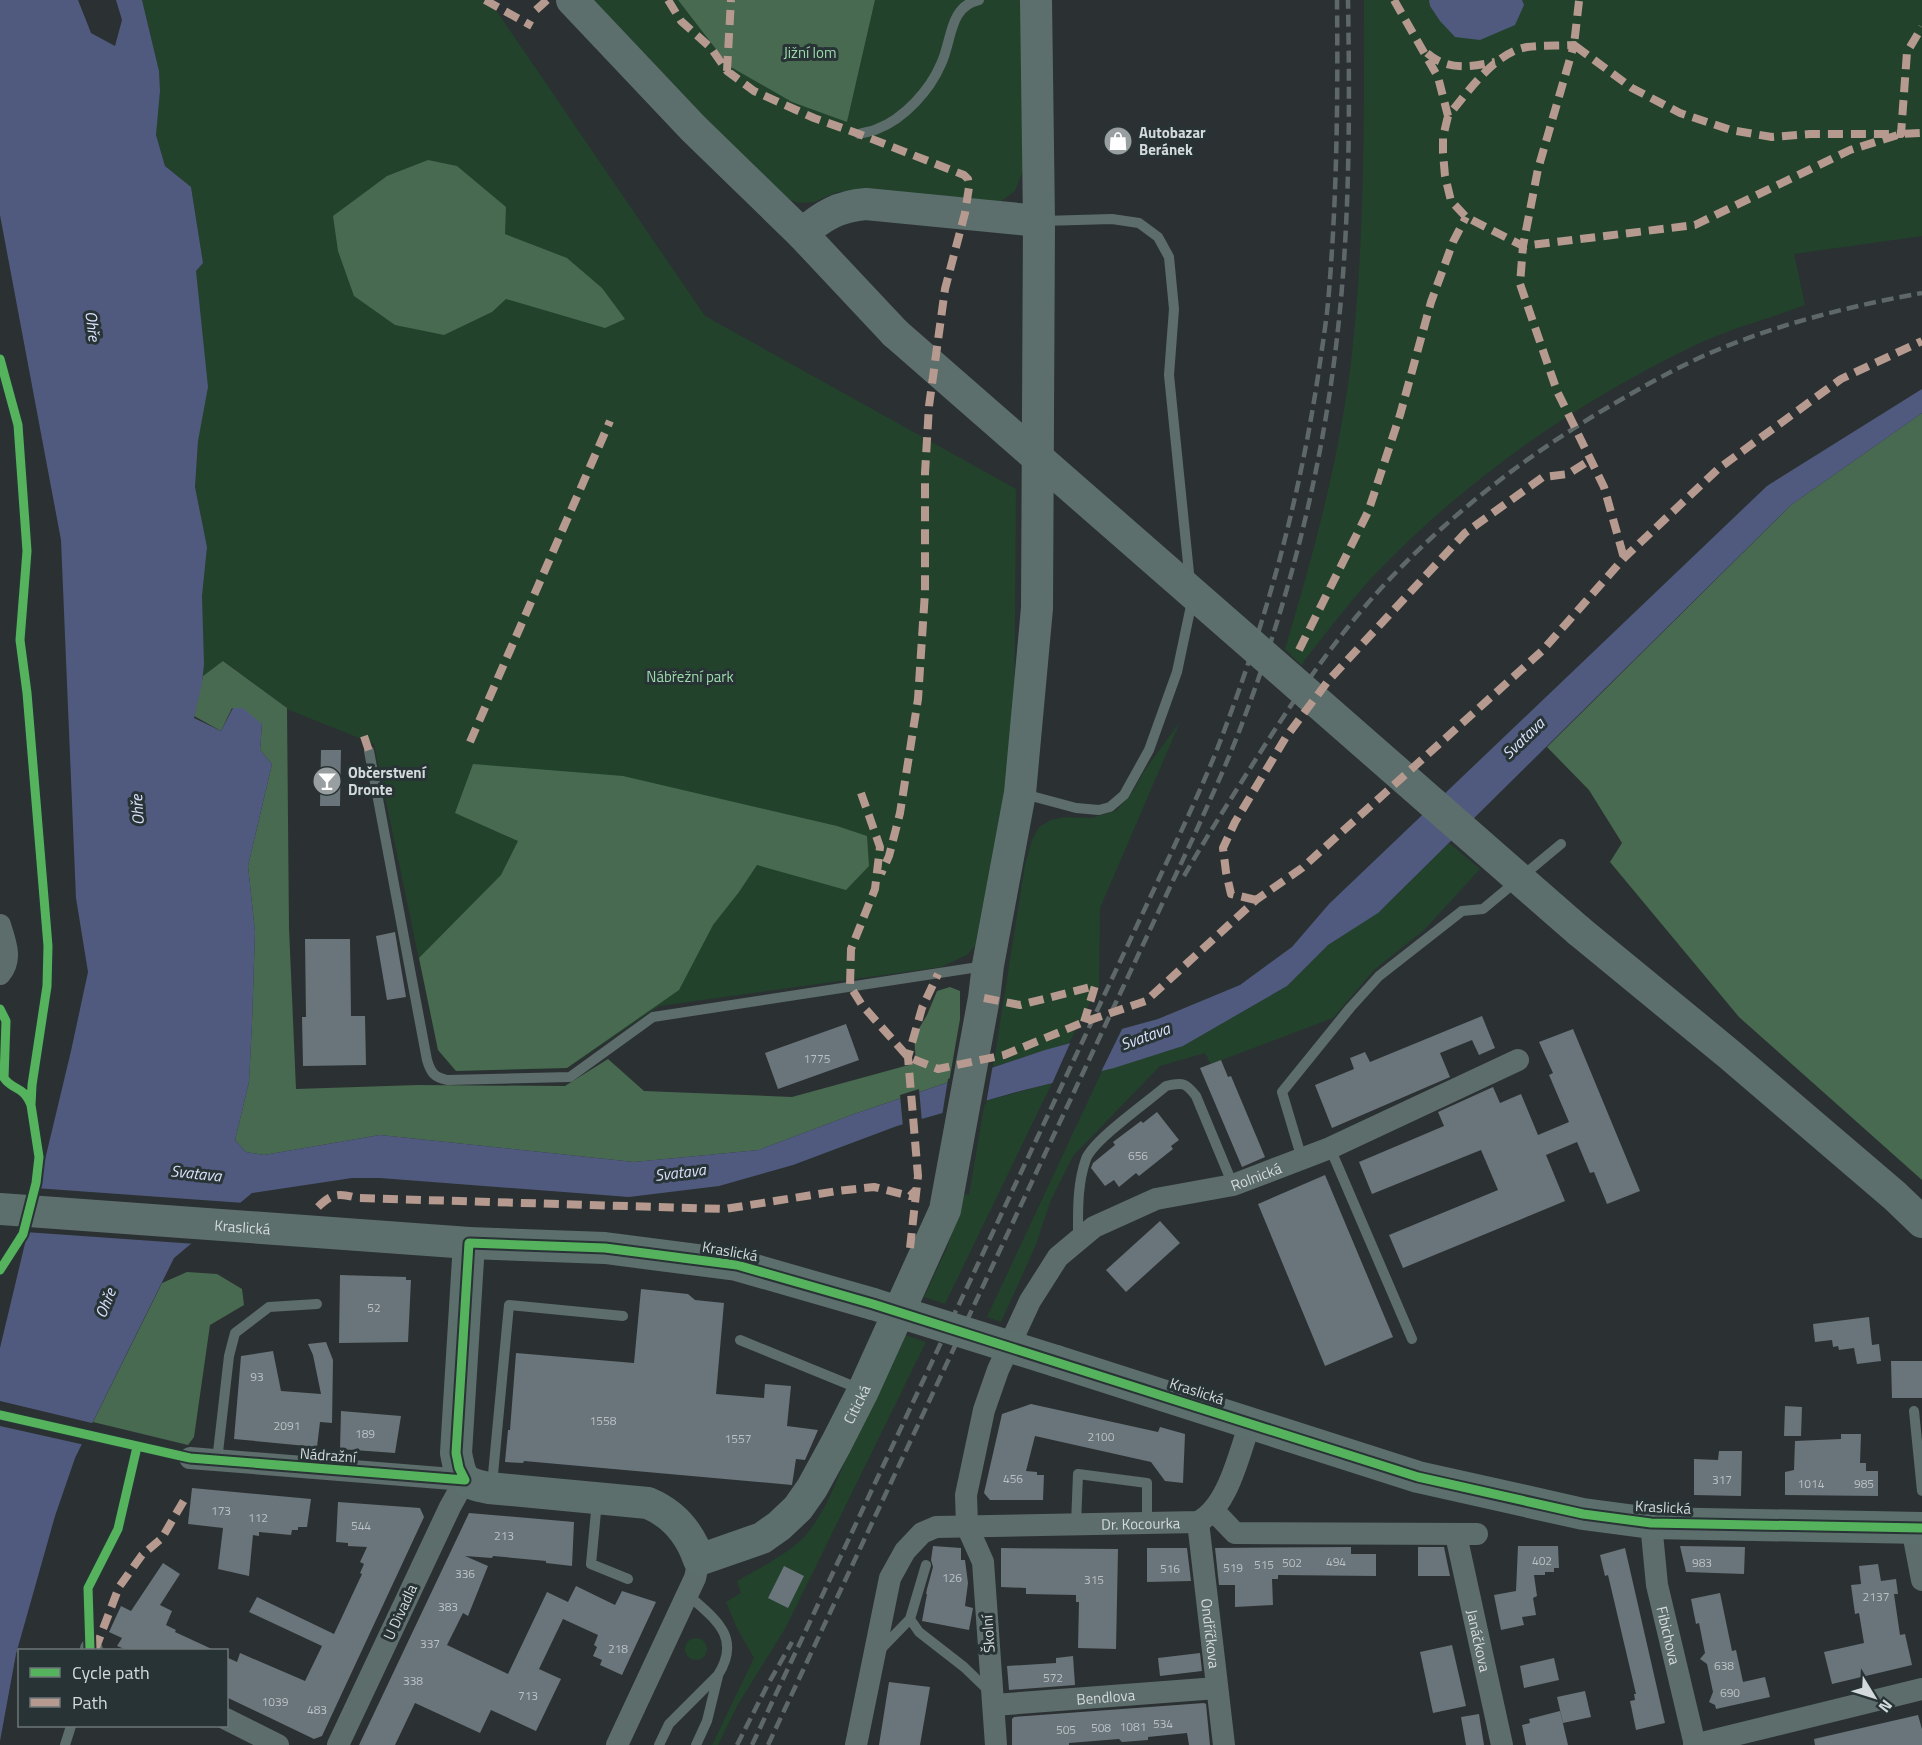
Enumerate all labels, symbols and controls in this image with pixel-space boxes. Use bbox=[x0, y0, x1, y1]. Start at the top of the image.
park label: Jižní lom bbox=[783, 41, 837, 64]
place label: Autobazar Beránek bbox=[1139, 121, 1206, 161]
shop icon: Autobazar Beránek bbox=[1102, 125, 1134, 157]
water label: Ohře bbox=[79, 310, 107, 344]
park label: Nábřežní park bbox=[646, 665, 734, 688]
water label: Svatava bbox=[1496, 711, 1550, 764]
place label: Občerstvení Dronte bbox=[348, 761, 427, 801]
bar icon: Občerstvení Dronte bbox=[311, 765, 343, 797]
water label: Ohře bbox=[124, 792, 150, 826]
water label: Svatava bbox=[1117, 1016, 1174, 1056]
house number: 1775 bbox=[804, 1049, 831, 1068]
house number: 656 bbox=[1128, 1146, 1148, 1165]
street label: Rolnická bbox=[1227, 1156, 1285, 1196]
water label: Svatava bbox=[653, 1157, 708, 1187]
water label: Svatava bbox=[169, 1158, 224, 1188]
street label: Kraslická bbox=[214, 1213, 272, 1240]
street label: Kraslická bbox=[700, 1235, 760, 1267]
water label: Ohře bbox=[88, 1283, 122, 1322]
house number: 52 bbox=[367, 1298, 381, 1317]
house number: 93 bbox=[250, 1367, 264, 1386]
street label: Kraslická bbox=[1167, 1371, 1228, 1411]
street label: Citická bbox=[837, 1380, 876, 1428]
house number: 1558 bbox=[590, 1411, 617, 1430]
house number: 2091 bbox=[274, 1416, 300, 1435]
house number: 189 bbox=[355, 1424, 375, 1443]
house number: 2100 bbox=[1088, 1427, 1115, 1446]
house number: 1557 bbox=[725, 1429, 751, 1448]
street label: Nádražní bbox=[299, 1442, 359, 1469]
house number: 456 bbox=[1003, 1469, 1023, 1488]
house number: 317 bbox=[1712, 1470, 1732, 1489]
house number: 1014 bbox=[1798, 1474, 1825, 1493]
house number: 985 bbox=[1854, 1474, 1874, 1493]
street label: Kraslická bbox=[1634, 1494, 1692, 1520]
house number: 173 bbox=[211, 1501, 231, 1520]
house number: 112 bbox=[248, 1508, 268, 1527]
street label: Dr. Kocourka bbox=[1101, 1511, 1181, 1535]
house number: 544 bbox=[351, 1516, 371, 1535]
house number: 213 bbox=[494, 1526, 514, 1545]
house number: 402 bbox=[1532, 1551, 1552, 1570]
house number: 494 bbox=[1326, 1552, 1346, 1571]
house number: 502 bbox=[1282, 1553, 1302, 1572]
house number: 983 bbox=[1692, 1553, 1712, 1572]
house number: 515 bbox=[1254, 1555, 1274, 1574]
house number: 519 bbox=[1223, 1558, 1243, 1577]
house number: 516 bbox=[1160, 1559, 1180, 1578]
house number: 336 bbox=[455, 1564, 475, 1583]
house number: 126 bbox=[942, 1568, 962, 1587]
house number: 315 bbox=[1084, 1570, 1104, 1589]
street label: U Divadla bbox=[377, 1580, 423, 1644]
house number: 2137 bbox=[1863, 1587, 1889, 1606]
house number: 383 bbox=[438, 1597, 458, 1616]
street label: Ondříčkova bbox=[1195, 1597, 1227, 1670]
street label: Fibichova bbox=[1651, 1604, 1687, 1667]
street label: Janáčkova bbox=[1461, 1607, 1497, 1674]
street label: Školní bbox=[975, 1613, 1001, 1654]
house number: 337 bbox=[420, 1634, 440, 1653]
house number: 218 bbox=[608, 1639, 628, 1658]
legend bbox=[18, 1649, 228, 1727]
house number: 638 bbox=[1714, 1656, 1734, 1675]
text: Cycle path bbox=[72, 1659, 150, 1686]
north arrow bbox=[1844, 1667, 1904, 1727]
house number: 572 bbox=[1043, 1668, 1063, 1687]
house number: 338 bbox=[403, 1671, 423, 1690]
street label: Bendlova bbox=[1076, 1683, 1136, 1710]
house number: 690 bbox=[1720, 1683, 1740, 1702]
house number: 713 bbox=[518, 1686, 538, 1705]
text: Path bbox=[72, 1689, 108, 1716]
house number: 1039 bbox=[262, 1692, 289, 1711]
text: N bbox=[1873, 1694, 1899, 1718]
house number: 483 bbox=[307, 1700, 327, 1719]
house number: 534 bbox=[1153, 1714, 1173, 1733]
house number: 1081 bbox=[1120, 1717, 1146, 1736]
house number: 508 bbox=[1091, 1718, 1111, 1737]
house number: 505 bbox=[1056, 1720, 1076, 1739]

